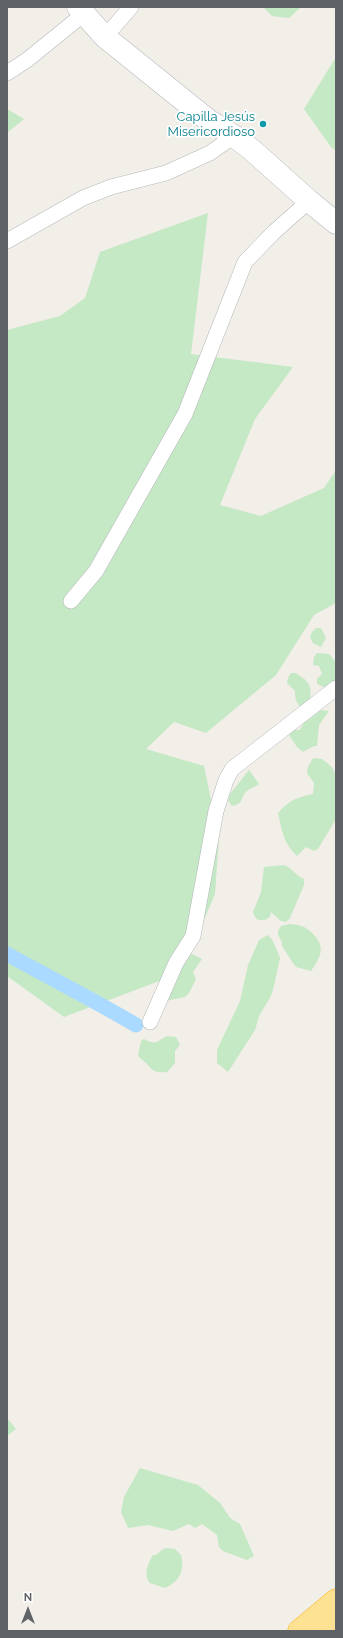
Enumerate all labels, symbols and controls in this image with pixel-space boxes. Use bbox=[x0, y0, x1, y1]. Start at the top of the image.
place label: Capilla Jesús Misericordioso bbox=[168, 109, 255, 140]
marker: Capilla Jesús Misericordioso bbox=[258, 119, 268, 129]
north arrow bbox=[8, 1590, 48, 1630]
text: N bbox=[24, 1591, 32, 1604]

